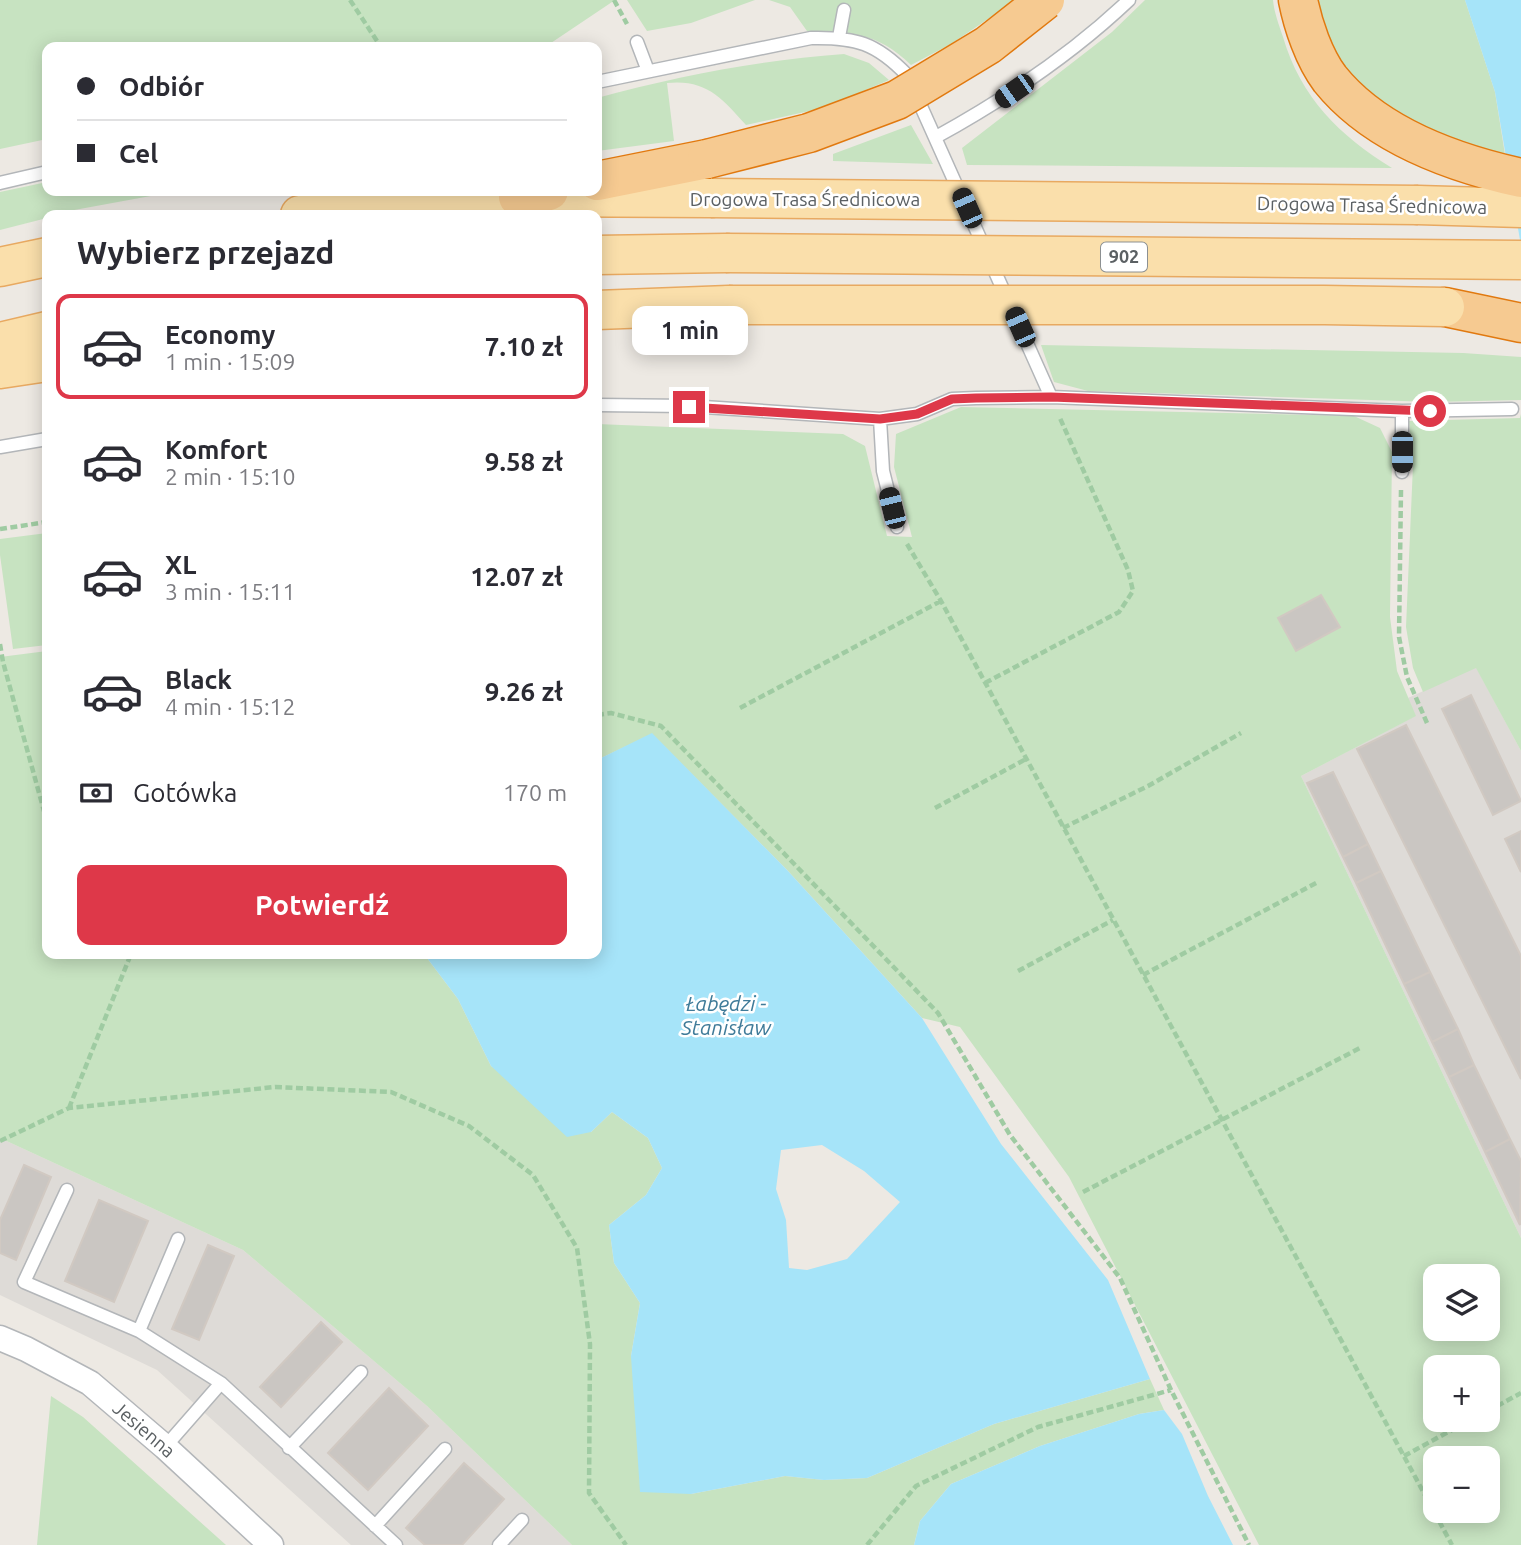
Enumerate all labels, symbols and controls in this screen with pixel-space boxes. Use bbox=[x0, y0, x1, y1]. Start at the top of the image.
car bbox=[991, 70, 1038, 112]
text: Odbiór bbox=[119, 72, 204, 101]
text: Cel bbox=[119, 139, 158, 168]
car bbox=[949, 185, 986, 231]
street label: Drogowa Trasa Średnicowa bbox=[690, 188, 920, 210]
street label: Drogowa Trasa Średnicowa bbox=[1257, 192, 1487, 218]
text: Wybierz przejazd bbox=[77, 234, 335, 270]
road number: 902 bbox=[1101, 243, 1147, 272]
car bbox=[1002, 304, 1039, 350]
callout: 1 min bbox=[631, 306, 747, 354]
icon: car bbox=[81, 315, 144, 378]
text: 1 min bbox=[661, 318, 719, 343]
text: Economy bbox=[165, 320, 275, 349]
text: 7.10 zł bbox=[485, 332, 563, 361]
text: 1 min · 15:09 bbox=[165, 349, 296, 374]
route end bbox=[673, 391, 705, 423]
route start bbox=[1414, 395, 1446, 427]
icon: car bbox=[81, 430, 144, 493]
car bbox=[1392, 431, 1413, 473]
text: Komfort bbox=[165, 435, 268, 464]
text: 9.58 zł bbox=[485, 447, 563, 476]
text: 2 min · 15:10 bbox=[165, 464, 296, 489]
car bbox=[877, 485, 908, 531]
icon: car bbox=[81, 545, 144, 608]
text: XL bbox=[165, 550, 196, 579]
text: 12.07 zł bbox=[470, 562, 563, 591]
text: 3 min · 15:11 bbox=[165, 579, 296, 604]
icon: car bbox=[81, 660, 144, 723]
text: Black bbox=[165, 665, 232, 694]
text: 9.26 zł bbox=[485, 677, 563, 706]
text: 4 min · 15:12 bbox=[165, 694, 296, 719]
icon: cash bbox=[77, 774, 115, 812]
text: Gotówka bbox=[133, 778, 237, 807]
text: 170 m bbox=[503, 780, 567, 805]
button: Potwierdź bbox=[77, 865, 567, 945]
water label: Łabędzi - Stanisław bbox=[680, 991, 772, 1039]
map controls bbox=[1423, 1264, 1500, 1523]
button: layers bbox=[1423, 1264, 1500, 1341]
button: + bbox=[1423, 1355, 1500, 1432]
street label: Jesienna bbox=[109, 1397, 180, 1462]
button: − bbox=[1423, 1446, 1500, 1523]

